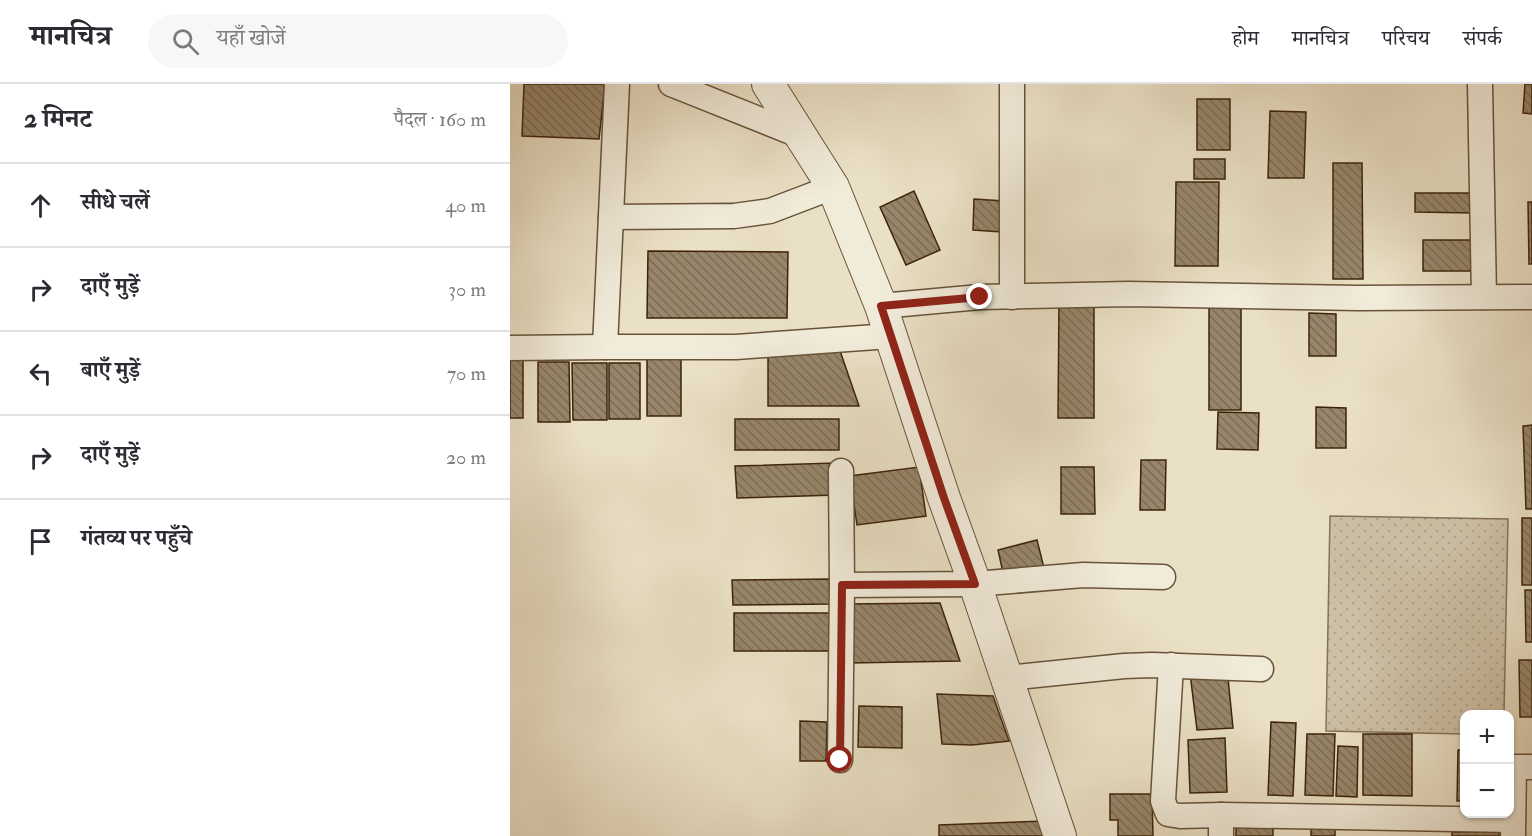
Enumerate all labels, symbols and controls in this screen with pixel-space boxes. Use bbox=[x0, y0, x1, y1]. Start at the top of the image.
search box bbox=[148, 14, 568, 68]
text: मानचित्र bbox=[30, 19, 112, 54]
text: यहाँ खोजें bbox=[217, 24, 286, 52]
icon: search bbox=[169, 25, 202, 58]
text: होम bbox=[1232, 25, 1259, 52]
text: मानचित्र bbox=[1292, 25, 1349, 52]
text: परिचय bbox=[1382, 25, 1430, 52]
text: संपर्क bbox=[1463, 25, 1502, 52]
text: 2 मिनट bbox=[24, 103, 92, 135]
text: पैदल · 160 m bbox=[394, 107, 486, 132]
text: सीधे चलें bbox=[81, 188, 149, 216]
icon: ahead bbox=[24, 189, 57, 222]
text: 40 m bbox=[445, 193, 486, 218]
text: दाएँ मुड़ें bbox=[81, 272, 140, 300]
icon: right bbox=[24, 273, 57, 306]
text: 30 m bbox=[448, 277, 486, 302]
route end bbox=[966, 283, 992, 309]
text: बाएँ मुड़ें bbox=[81, 356, 140, 384]
icon: left bbox=[24, 357, 57, 390]
text: 70 m bbox=[447, 361, 486, 386]
text: दाएँ मुड़ें bbox=[81, 440, 140, 468]
icon: right bbox=[24, 441, 57, 474]
text: 20 m bbox=[446, 445, 486, 470]
text: गंतव्य पर पहुँचे bbox=[81, 524, 192, 552]
icon: arrive bbox=[24, 525, 57, 558]
map controls bbox=[1460, 710, 1514, 818]
button: + bbox=[1460, 710, 1514, 764]
route start bbox=[826, 746, 852, 772]
button: − bbox=[1460, 764, 1514, 818]

